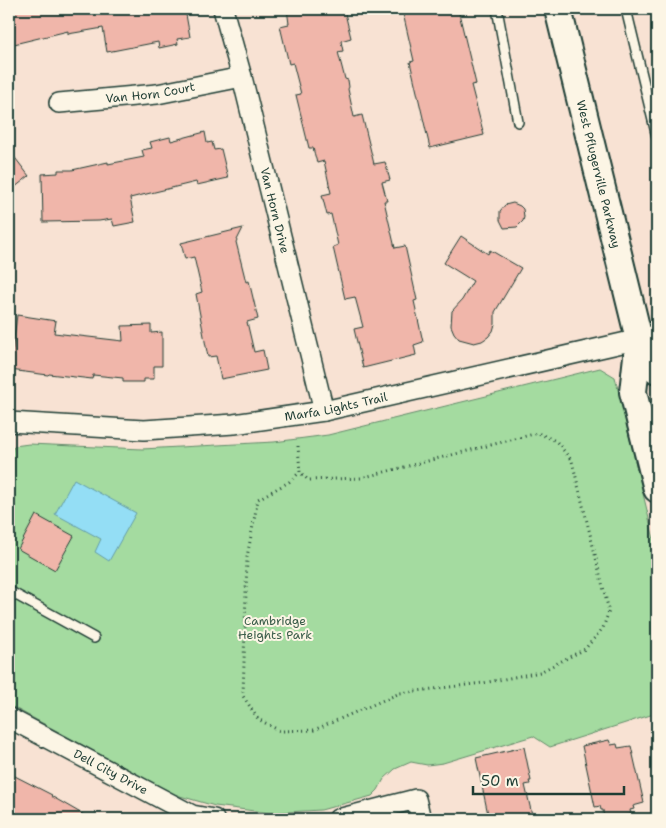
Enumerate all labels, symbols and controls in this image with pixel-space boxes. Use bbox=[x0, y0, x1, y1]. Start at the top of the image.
street label: Van Horn Court bbox=[105, 79, 197, 107]
street label: West Pflugerville Parkway bbox=[573, 98, 624, 250]
street label: Van Horn Drive bbox=[257, 166, 293, 255]
street label: Marfa Lights Trail bbox=[284, 389, 389, 425]
park label: Cambridge Heights Park bbox=[238, 613, 312, 643]
street label: Dell City Drive bbox=[71, 746, 151, 798]
scale bar bbox=[473, 763, 625, 795]
text: 50 m bbox=[481, 771, 519, 791]

